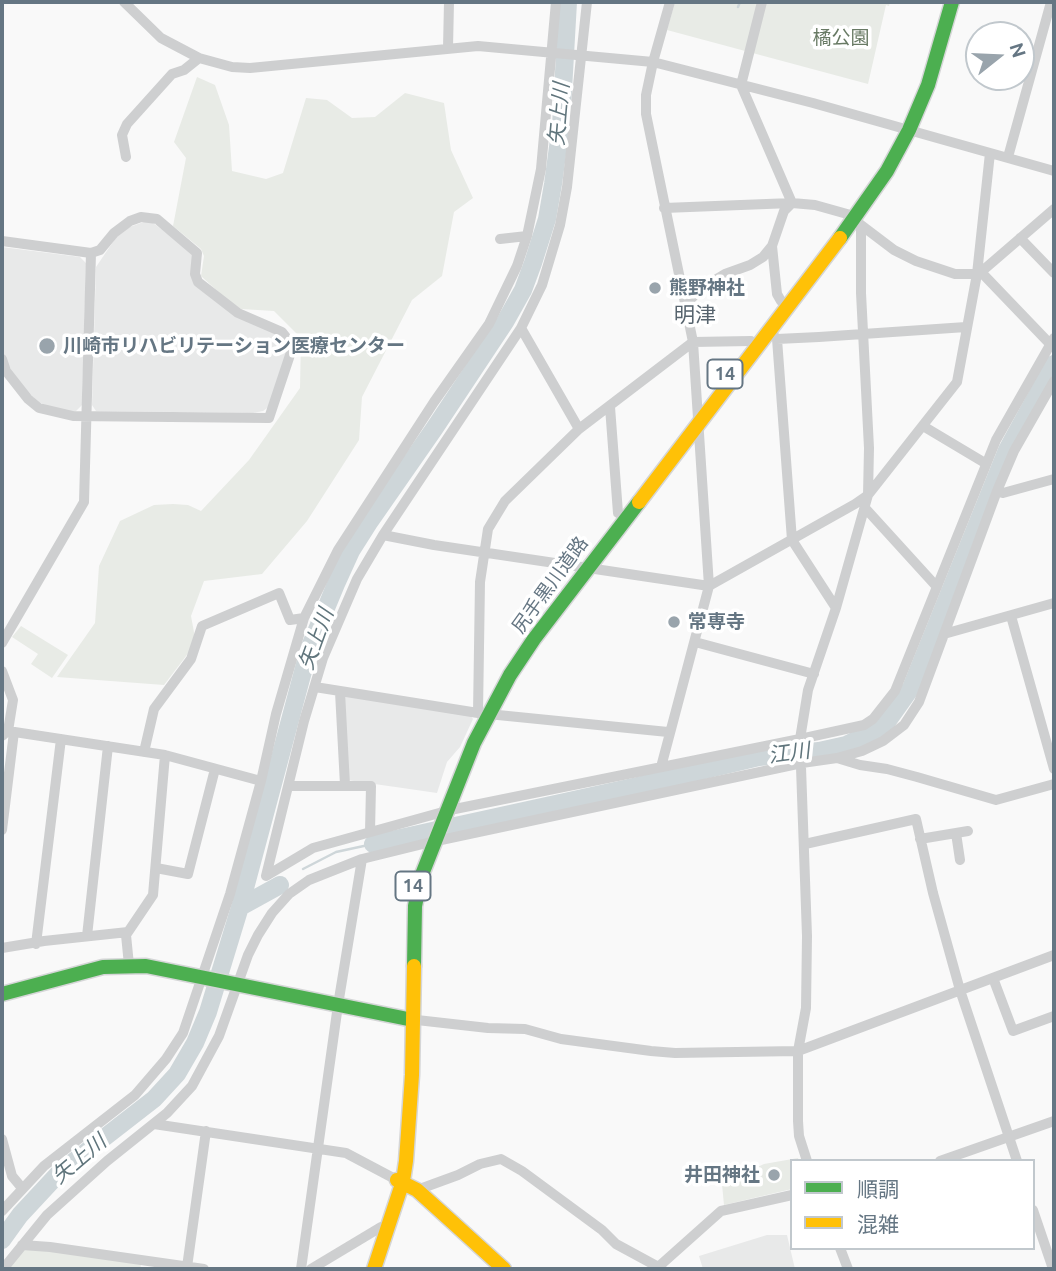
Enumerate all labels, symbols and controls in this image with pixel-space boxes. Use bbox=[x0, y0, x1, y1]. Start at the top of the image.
north arrow bbox=[965, 21, 1035, 91]
park label: 橘公園 bbox=[813, 27, 869, 49]
text: N bbox=[1005, 40, 1031, 60]
water label: 矢上川 bbox=[544, 82, 574, 146]
place label: 熊野神社 bbox=[669, 277, 745, 299]
marker: 熊野神社 bbox=[647, 280, 663, 296]
district label: 明津 bbox=[674, 302, 716, 328]
place label: 川崎市リハビリテーション医療センター bbox=[63, 335, 405, 357]
marker: 川崎市リハビリテーション医療センター bbox=[37, 336, 57, 356]
road number: 14 bbox=[708, 360, 742, 388]
street label: 尻手黒川道路 bbox=[507, 532, 593, 638]
water label: 矢上川 bbox=[293, 605, 339, 673]
place label: 常専寺 bbox=[688, 611, 745, 633]
marker: 常専寺 bbox=[666, 614, 682, 630]
water label: 江川 bbox=[766, 738, 812, 768]
road number: 14 bbox=[396, 872, 430, 900]
water label: 矢上川 bbox=[47, 1129, 111, 1189]
legend bbox=[790, 1159, 1035, 1250]
place label: 井田神社 bbox=[684, 1164, 760, 1186]
marker: 井田神社 bbox=[766, 1167, 782, 1183]
text: 順調 bbox=[857, 1177, 899, 1201]
text: 混雑 bbox=[857, 1212, 899, 1236]

